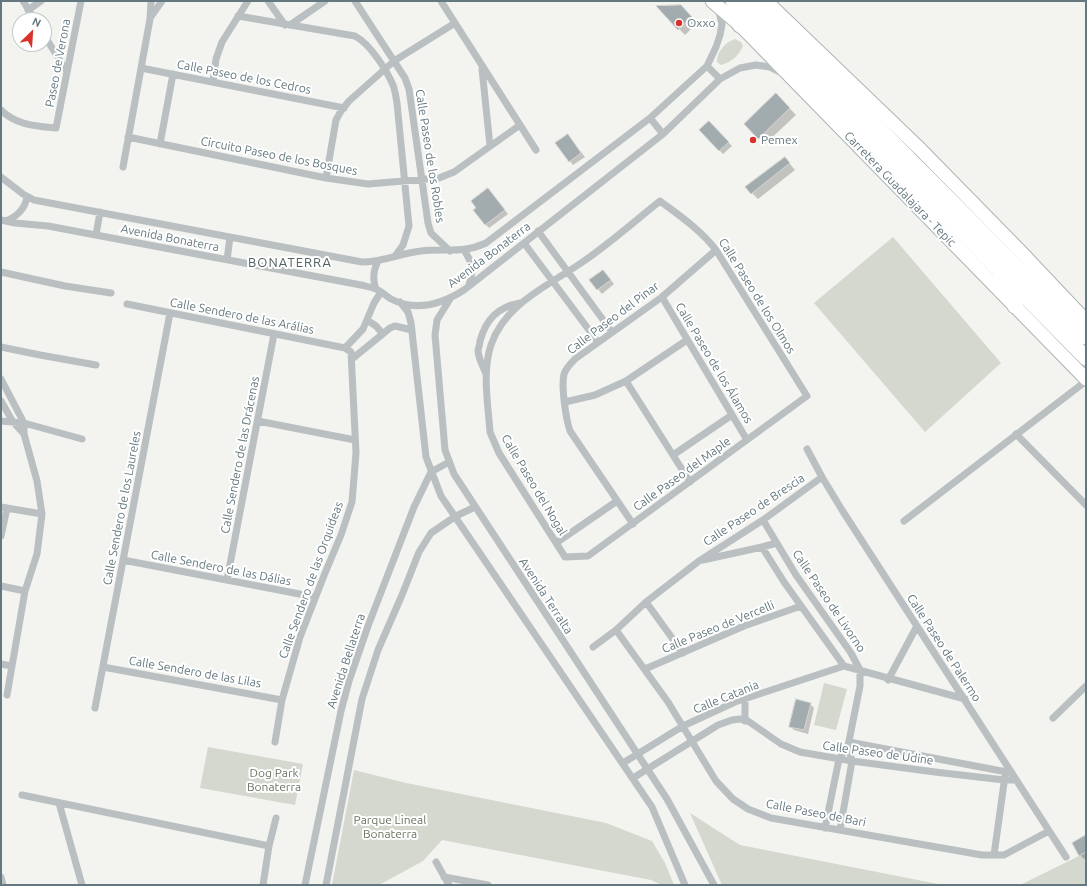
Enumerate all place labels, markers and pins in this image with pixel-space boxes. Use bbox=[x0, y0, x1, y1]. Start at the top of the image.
place label: Oxxo bbox=[687, 16, 716, 30]
marker: Oxxo bbox=[674, 18, 684, 28]
place label: Pemex bbox=[761, 133, 798, 147]
marker: Pemex bbox=[748, 135, 758, 145]

